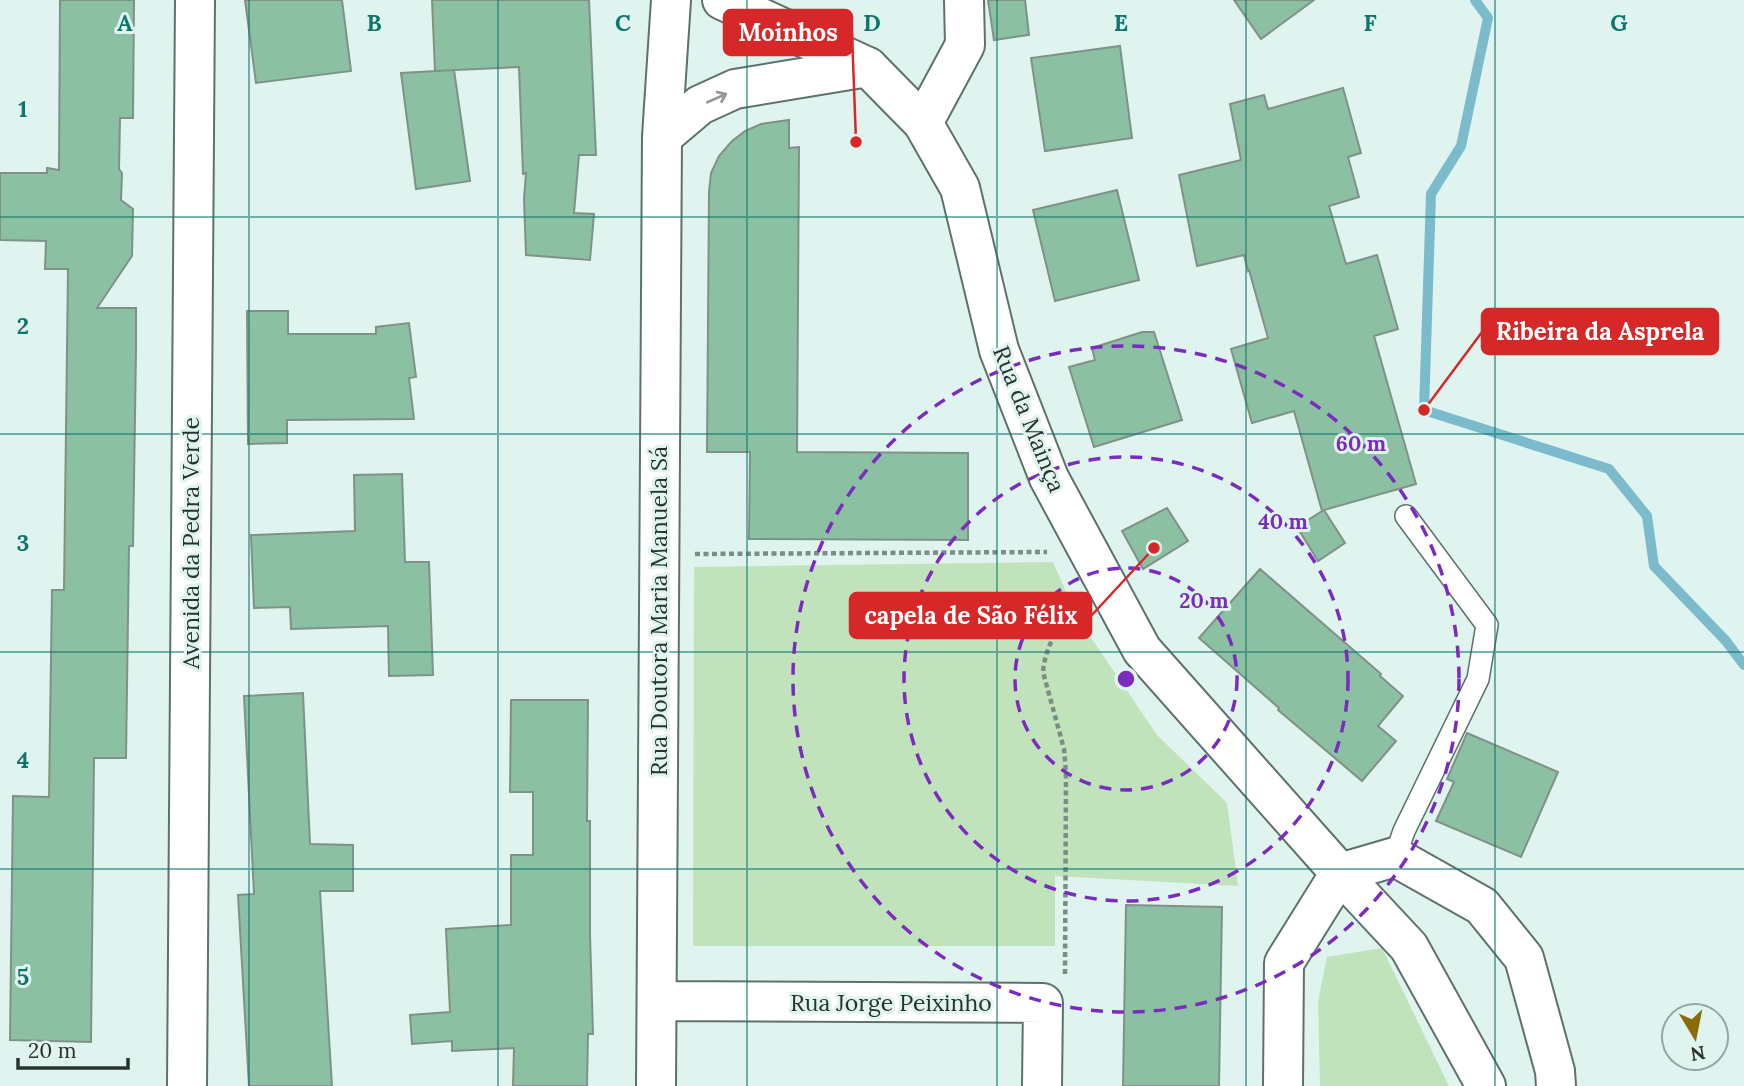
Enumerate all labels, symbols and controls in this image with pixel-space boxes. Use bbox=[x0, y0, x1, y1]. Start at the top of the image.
text: A bbox=[117, 8, 133, 37]
text: B bbox=[366, 8, 382, 37]
text: C bbox=[615, 8, 631, 37]
text: D bbox=[863, 8, 881, 37]
text: E bbox=[1114, 8, 1128, 37]
text: F bbox=[1363, 8, 1377, 37]
text: G bbox=[1610, 8, 1628, 37]
callout: Moinhos bbox=[724, 10, 852, 55]
text: Moinhos bbox=[738, 17, 838, 48]
one-way arrow bbox=[706, 90, 727, 103]
text: 1 bbox=[18, 94, 28, 123]
callout: Ribeira da Asprela bbox=[1482, 309, 1718, 354]
text: 2 bbox=[17, 311, 29, 340]
text: Ribeira da Asprela bbox=[1496, 316, 1705, 347]
street label: Rua da Mainça bbox=[987, 341, 1072, 496]
street label: Avenida da Pedra Verde bbox=[176, 417, 205, 670]
text: 60 m bbox=[1336, 430, 1386, 457]
street label: Rua Doutora Maria Manuela Sá bbox=[644, 446, 673, 776]
text: 40 m bbox=[1258, 508, 1308, 535]
text: 3 bbox=[17, 528, 29, 557]
text: 20 m bbox=[1179, 587, 1229, 614]
callout: capela de São Félix bbox=[850, 593, 1091, 638]
text: capela de São Félix bbox=[864, 600, 1078, 631]
centre of rings bbox=[1114, 667, 1138, 691]
text: 4 bbox=[17, 745, 29, 774]
text: 5 bbox=[17, 962, 29, 991]
street label: Rua Jorge Peixinho bbox=[790, 988, 992, 1017]
north arrow bbox=[1660, 1002, 1730, 1072]
scale bar bbox=[18, 1026, 128, 1070]
text: 20 m bbox=[28, 1037, 77, 1064]
text: N bbox=[1688, 1041, 1707, 1067]

